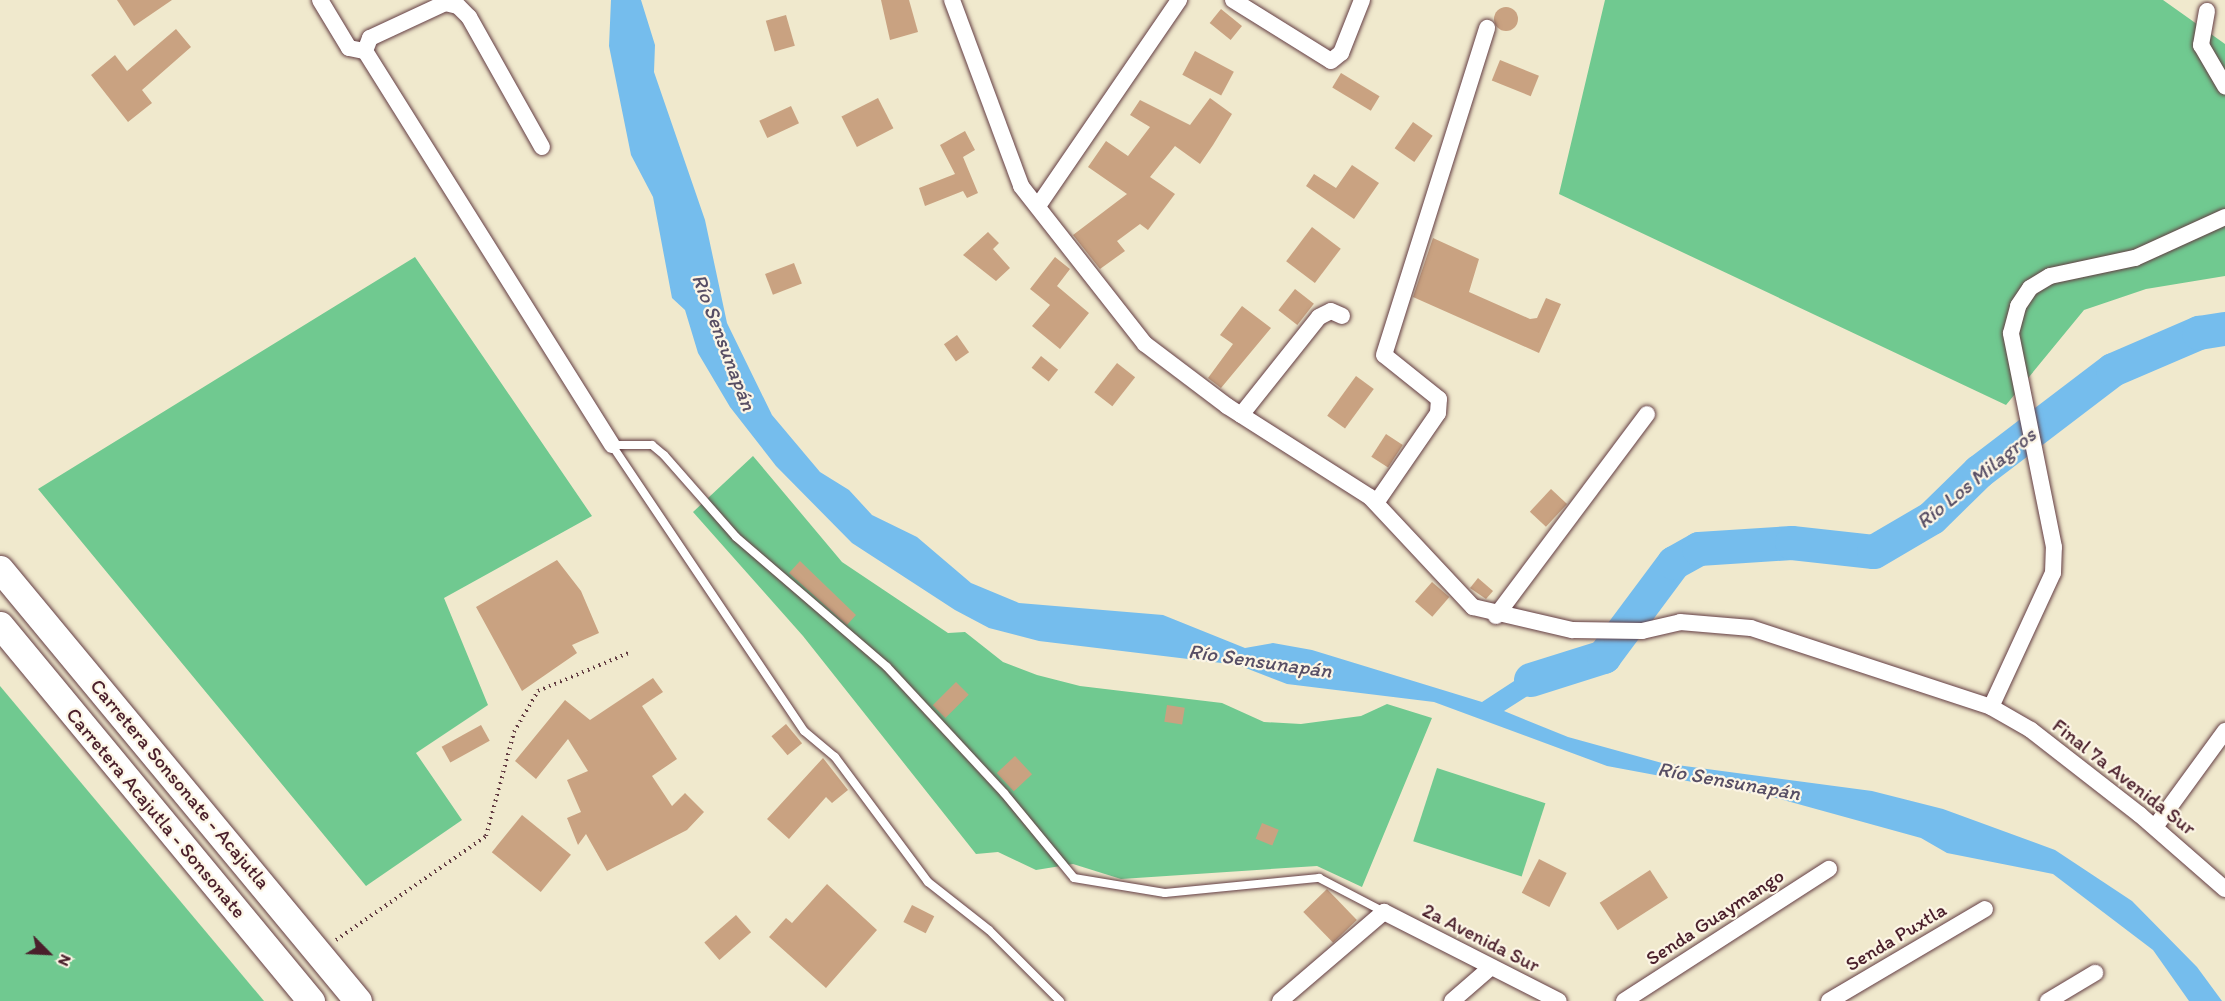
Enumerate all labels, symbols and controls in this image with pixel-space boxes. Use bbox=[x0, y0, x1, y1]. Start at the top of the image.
water label: Río Sensunapán bbox=[686, 270, 762, 414]
water label: Río Los Milagros bbox=[1911, 422, 2041, 534]
water label: Río Sensunapán bbox=[1187, 638, 1333, 684]
street label: Carretera Sonsonate - Acajutla bbox=[85, 674, 275, 894]
street label: Carretera Acajutla - Sonsonate bbox=[61, 703, 251, 923]
street label: Final 7a Avenida Sur bbox=[2048, 714, 2200, 840]
water label: Río Sensunapán bbox=[1656, 756, 1802, 806]
street label: Senda Guaymango bbox=[1642, 863, 1788, 971]
street label: 2a Avenida Sur bbox=[1418, 898, 1544, 978]
street label: Senda Puxtla bbox=[1842, 898, 1950, 976]
north arrow bbox=[18, 923, 78, 983]
text: N bbox=[54, 952, 76, 969]

